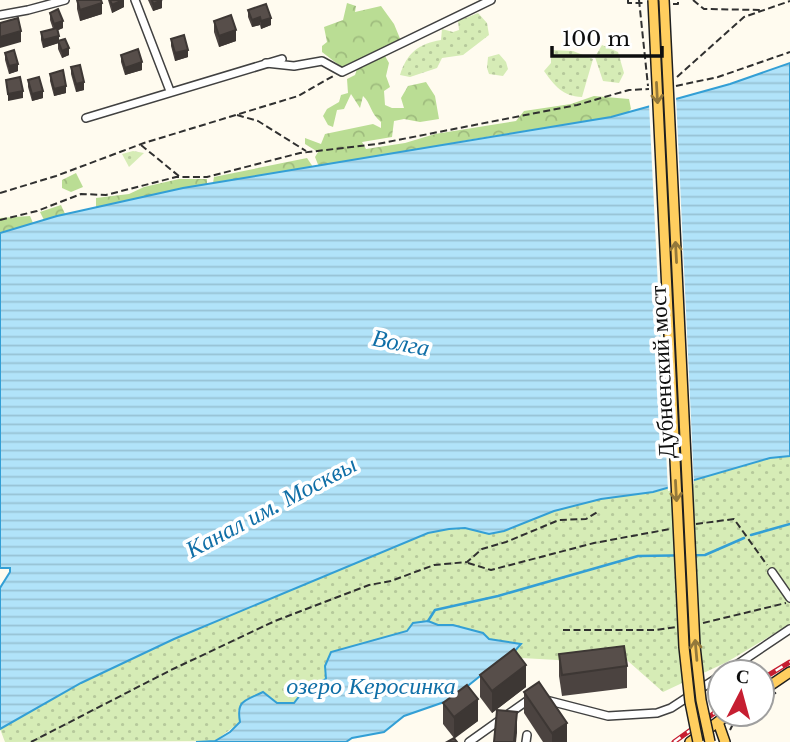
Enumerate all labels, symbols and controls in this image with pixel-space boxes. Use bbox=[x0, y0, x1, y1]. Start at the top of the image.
scale bar bbox=[552, 14, 662, 58]
text: 100 m bbox=[562, 26, 630, 52]
one-way arrow bbox=[650, 81, 663, 104]
one-way arrow bbox=[669, 241, 682, 264]
street label: Дубненский мост bbox=[643, 285, 681, 459]
water label: Волга bbox=[370, 323, 432, 362]
water label: Канал им. Москвы bbox=[179, 449, 361, 564]
one-way arrow bbox=[670, 479, 683, 502]
one-way arrow bbox=[689, 640, 702, 662]
north arrow bbox=[706, 658, 776, 728]
text: С bbox=[735, 664, 751, 689]
water label: озеро Керосинка bbox=[286, 671, 456, 700]

